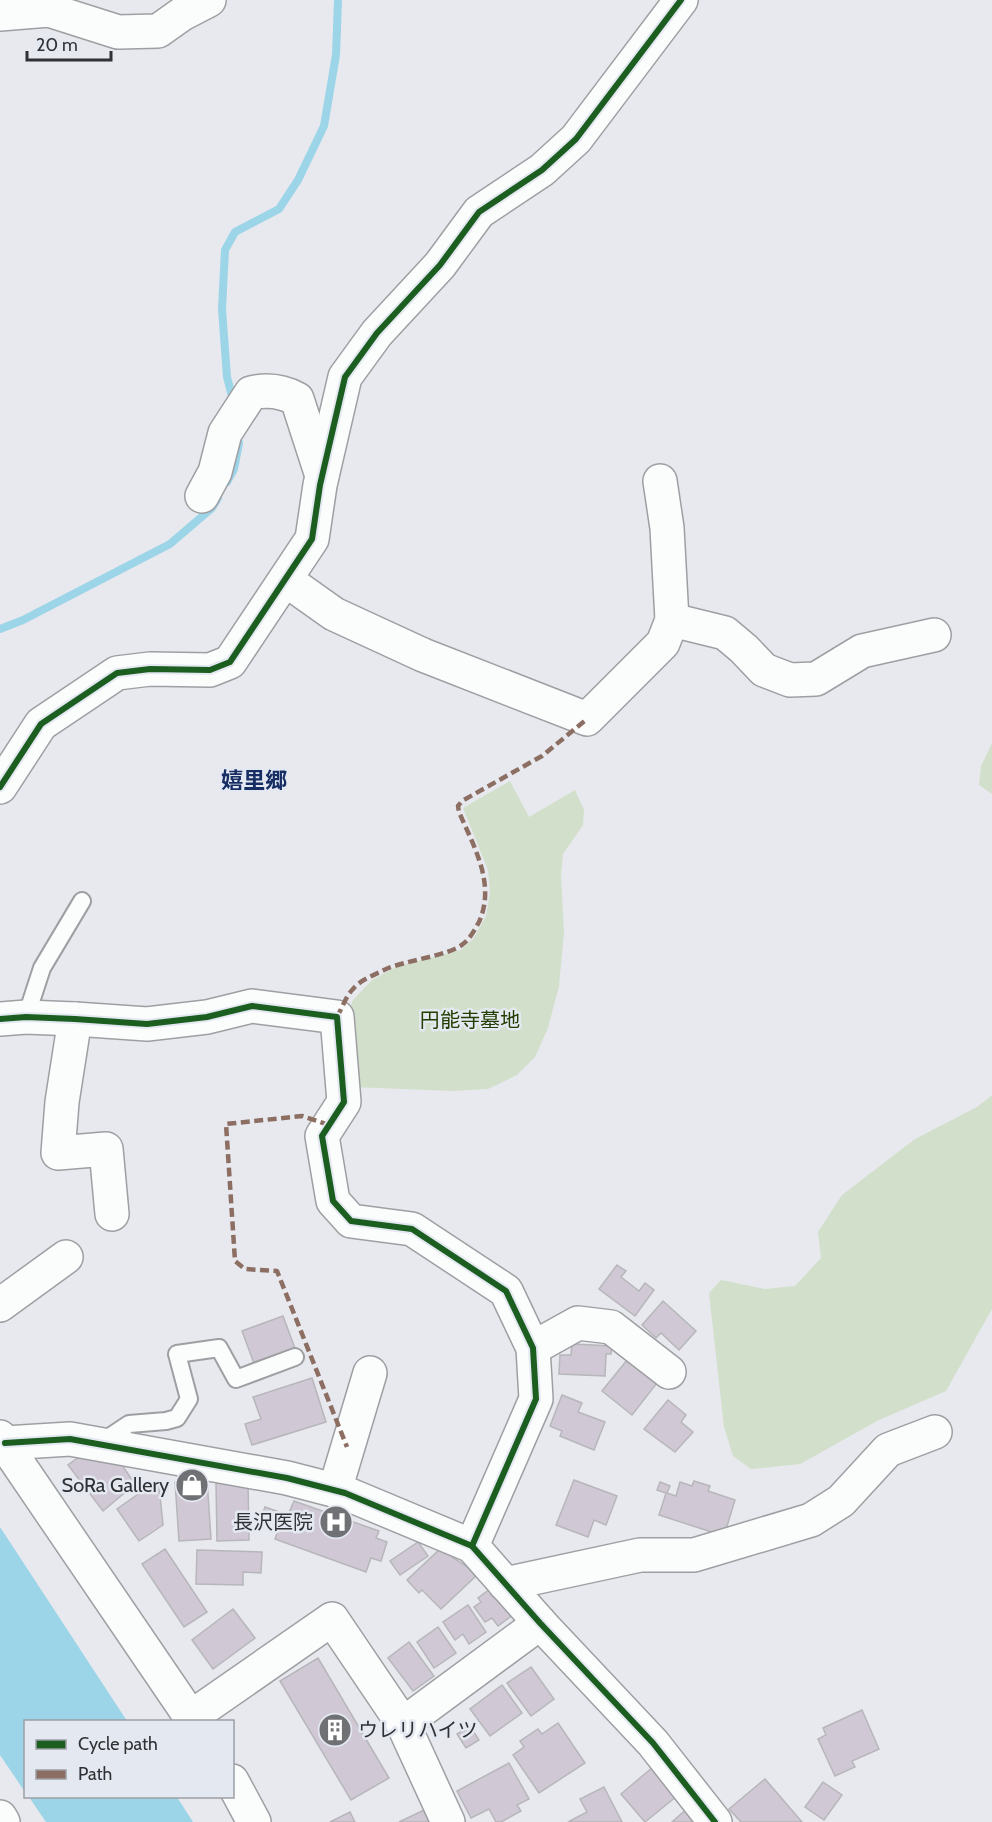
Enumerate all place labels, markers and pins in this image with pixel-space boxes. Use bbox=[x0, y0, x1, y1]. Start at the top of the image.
shop icon: SoRa Gallery bbox=[174, 1467, 210, 1503]
place label: SoRa Gallery bbox=[62, 1473, 169, 1497]
hospital icon: 長沢医院 bbox=[318, 1504, 354, 1540]
place label: 長沢医院 bbox=[233, 1510, 313, 1534]
building icon: ウレリハイツ bbox=[317, 1712, 353, 1748]
place label: ウレリハイツ bbox=[358, 1718, 478, 1742]

